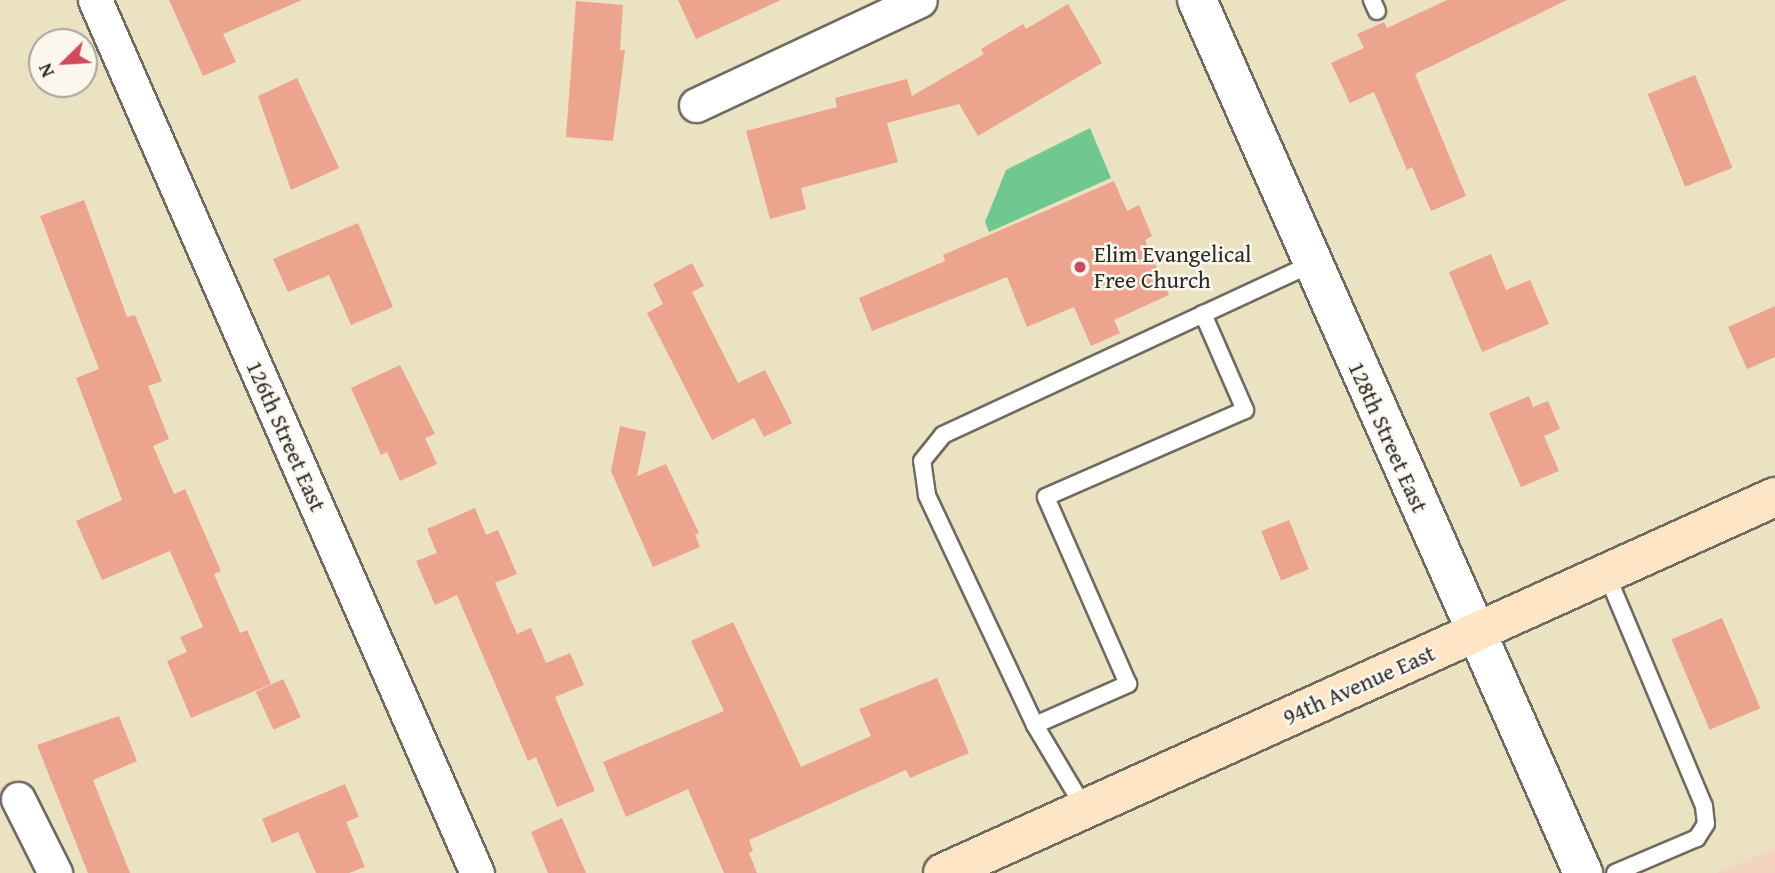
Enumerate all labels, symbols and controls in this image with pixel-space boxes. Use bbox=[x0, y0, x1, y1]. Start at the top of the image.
north arrow bbox=[28, 28, 98, 98]
text: N bbox=[30, 59, 61, 82]
place label: Elim Evangelical Free Church bbox=[1094, 240, 1251, 294]
marker: Elim Evangelical Free Church bbox=[1072, 259, 1088, 275]
street label: 126th Street East bbox=[240, 356, 332, 516]
street label: 128th Street East bbox=[1342, 357, 1434, 517]
street label: 94th Avenue East bbox=[1279, 639, 1439, 731]

